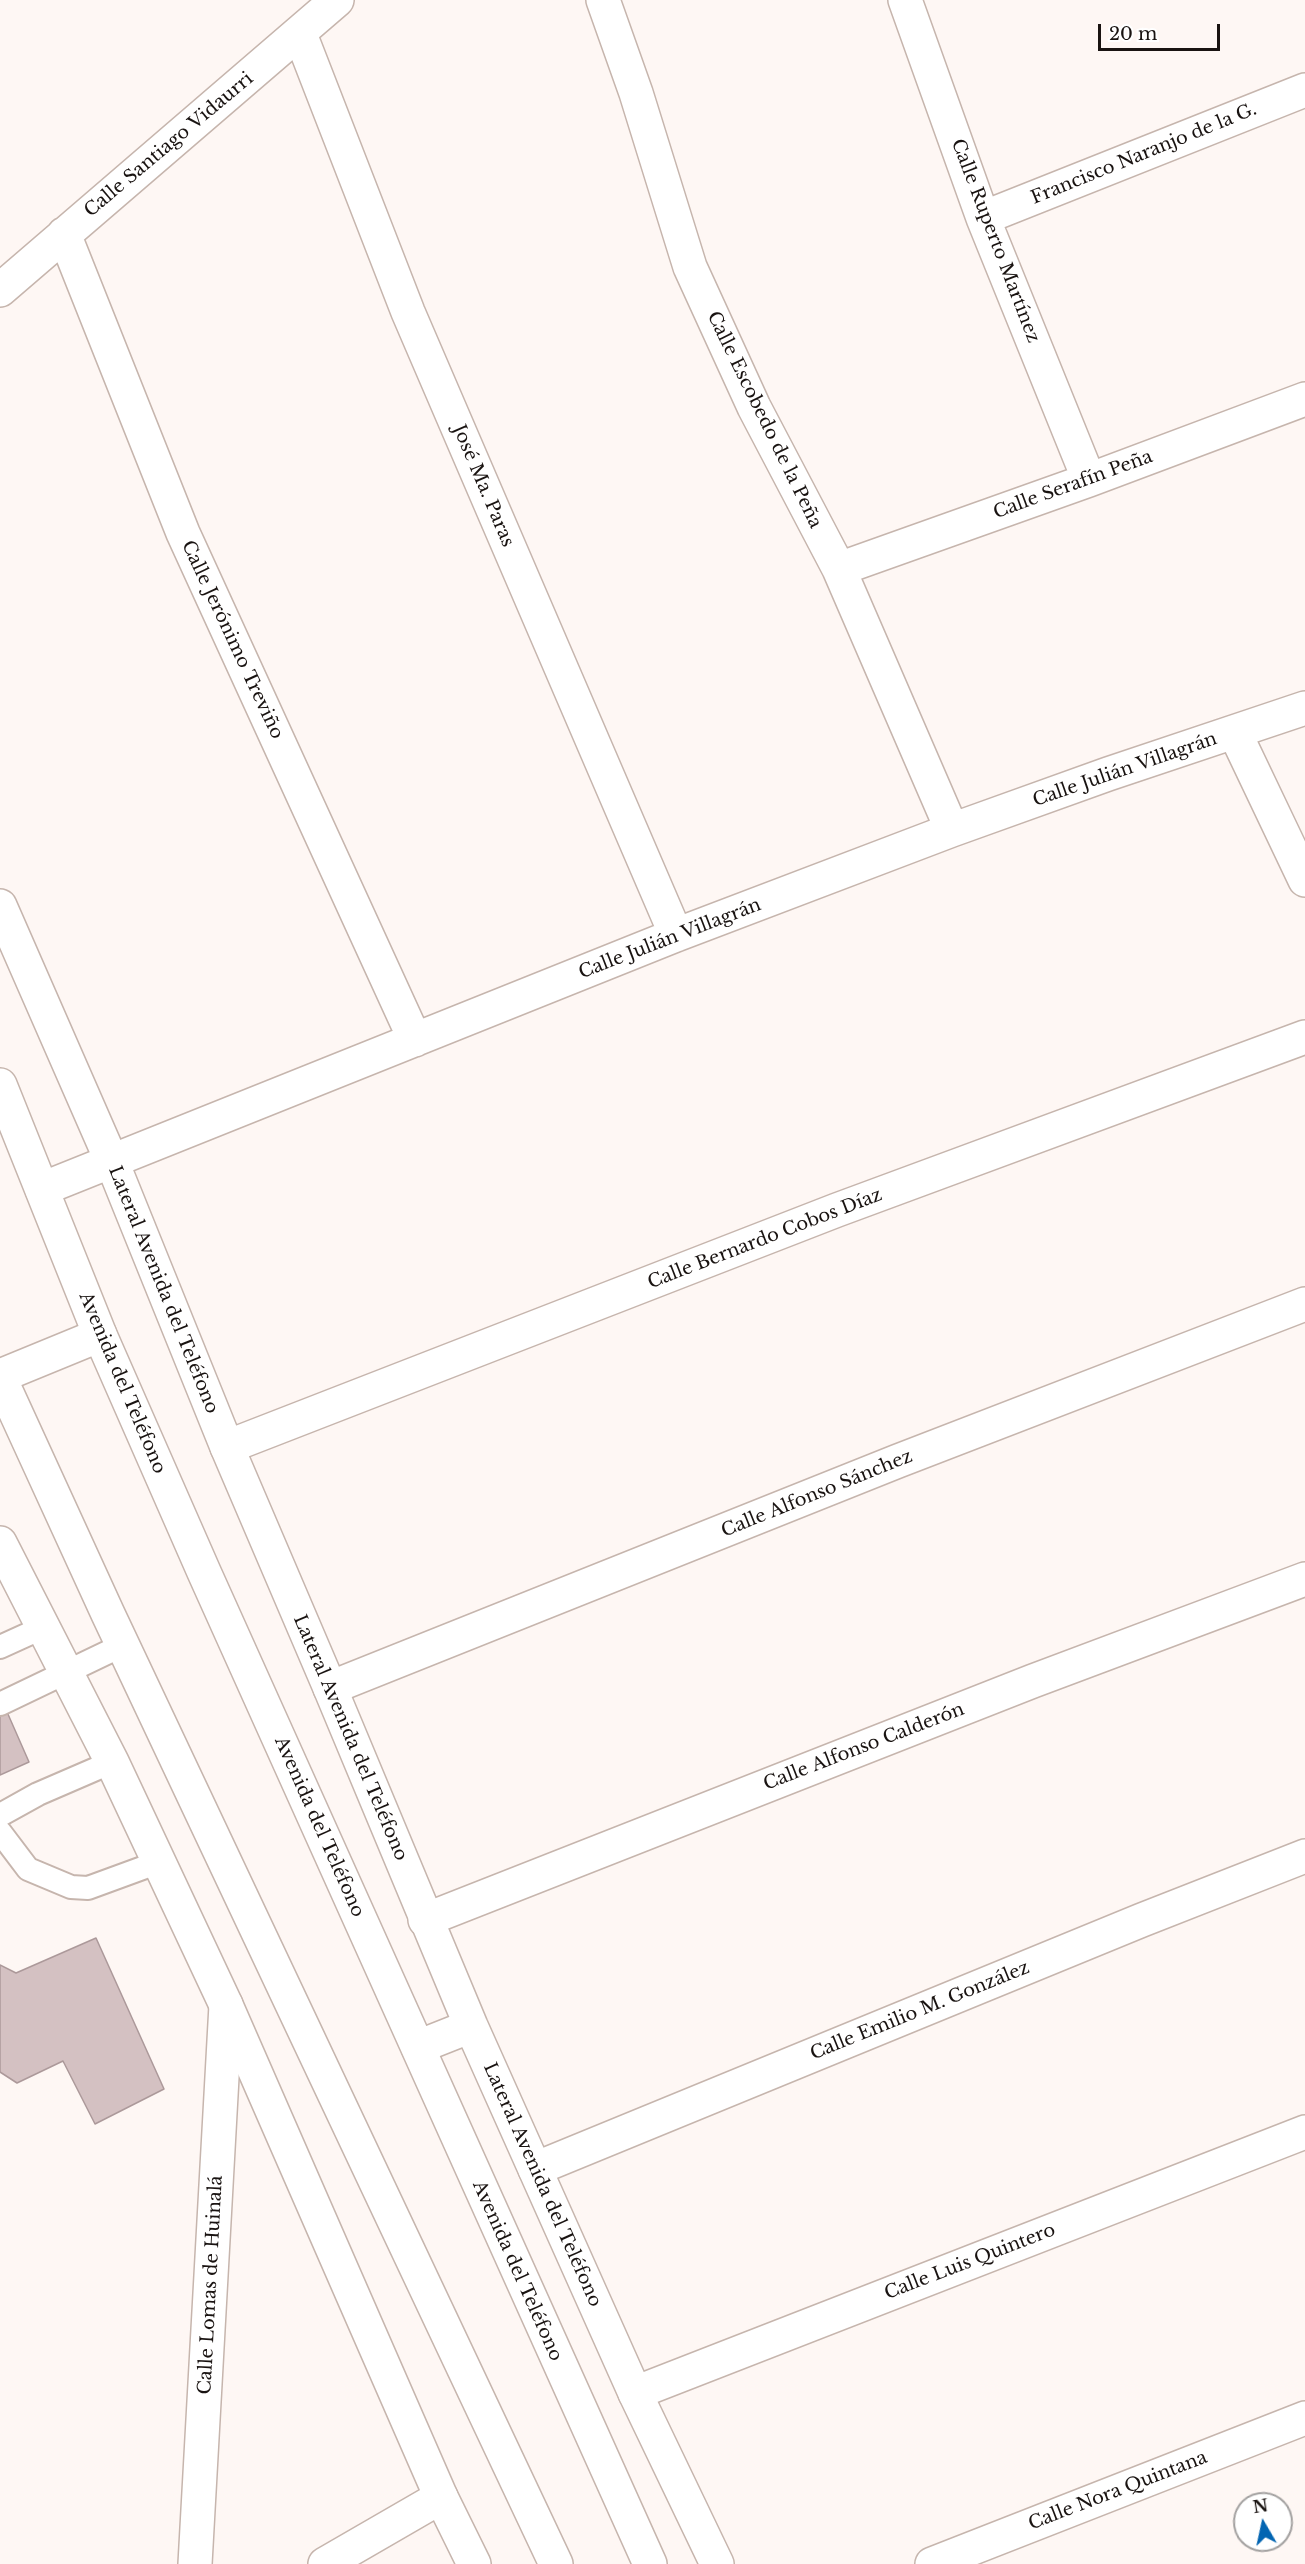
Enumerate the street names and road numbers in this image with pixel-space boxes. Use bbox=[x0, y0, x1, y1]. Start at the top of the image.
street label: Calle Santiago Vidaurri bbox=[80, 68, 258, 222]
street label: Francisco Naranjo de la G. bbox=[1028, 99, 1260, 209]
street label: Calle Ruperto Martínez bbox=[946, 136, 1044, 346]
street label: Calle Escobedo de la Peña bbox=[702, 308, 826, 532]
street label: José Ma. Paras bbox=[448, 422, 518, 550]
street label: Calle Serafín Peña bbox=[991, 446, 1155, 524]
street label: Calle Jerónimo Treviño bbox=[176, 537, 288, 743]
street label: Calle Julián Villagrán bbox=[1030, 728, 1220, 812]
street label: Calle Julián Villagrán bbox=[576, 894, 764, 984]
street label: Lateral Avenida del Teléfono bbox=[103, 1163, 223, 1417]
street label: Calle Bernardo Cobos Díaz bbox=[645, 1184, 885, 1294]
street label: Avenida del Teléfono bbox=[74, 1289, 170, 1477]
street label: Calle Alfonso Sánchez bbox=[718, 1446, 916, 1542]
street label: Lateral Avenida del Teléfono bbox=[288, 1612, 412, 1864]
street label: Calle Alfonso Calderón bbox=[761, 1699, 967, 1795]
street label: Avenida del Teléfono bbox=[269, 1733, 369, 1921]
street label: Calle Emilio M. González bbox=[807, 1957, 1033, 2065]
street label: Lateral Avenida del Teléfono bbox=[478, 2060, 606, 2310]
street label: Calle Lomas de Huinalá bbox=[194, 2175, 228, 2395]
street label: Avenida del Teléfono bbox=[467, 2177, 567, 2365]
street label: Calle Luis Quintero bbox=[882, 2219, 1058, 2305]
street label: Calle Nora Quintana bbox=[1026, 2447, 1210, 2535]

